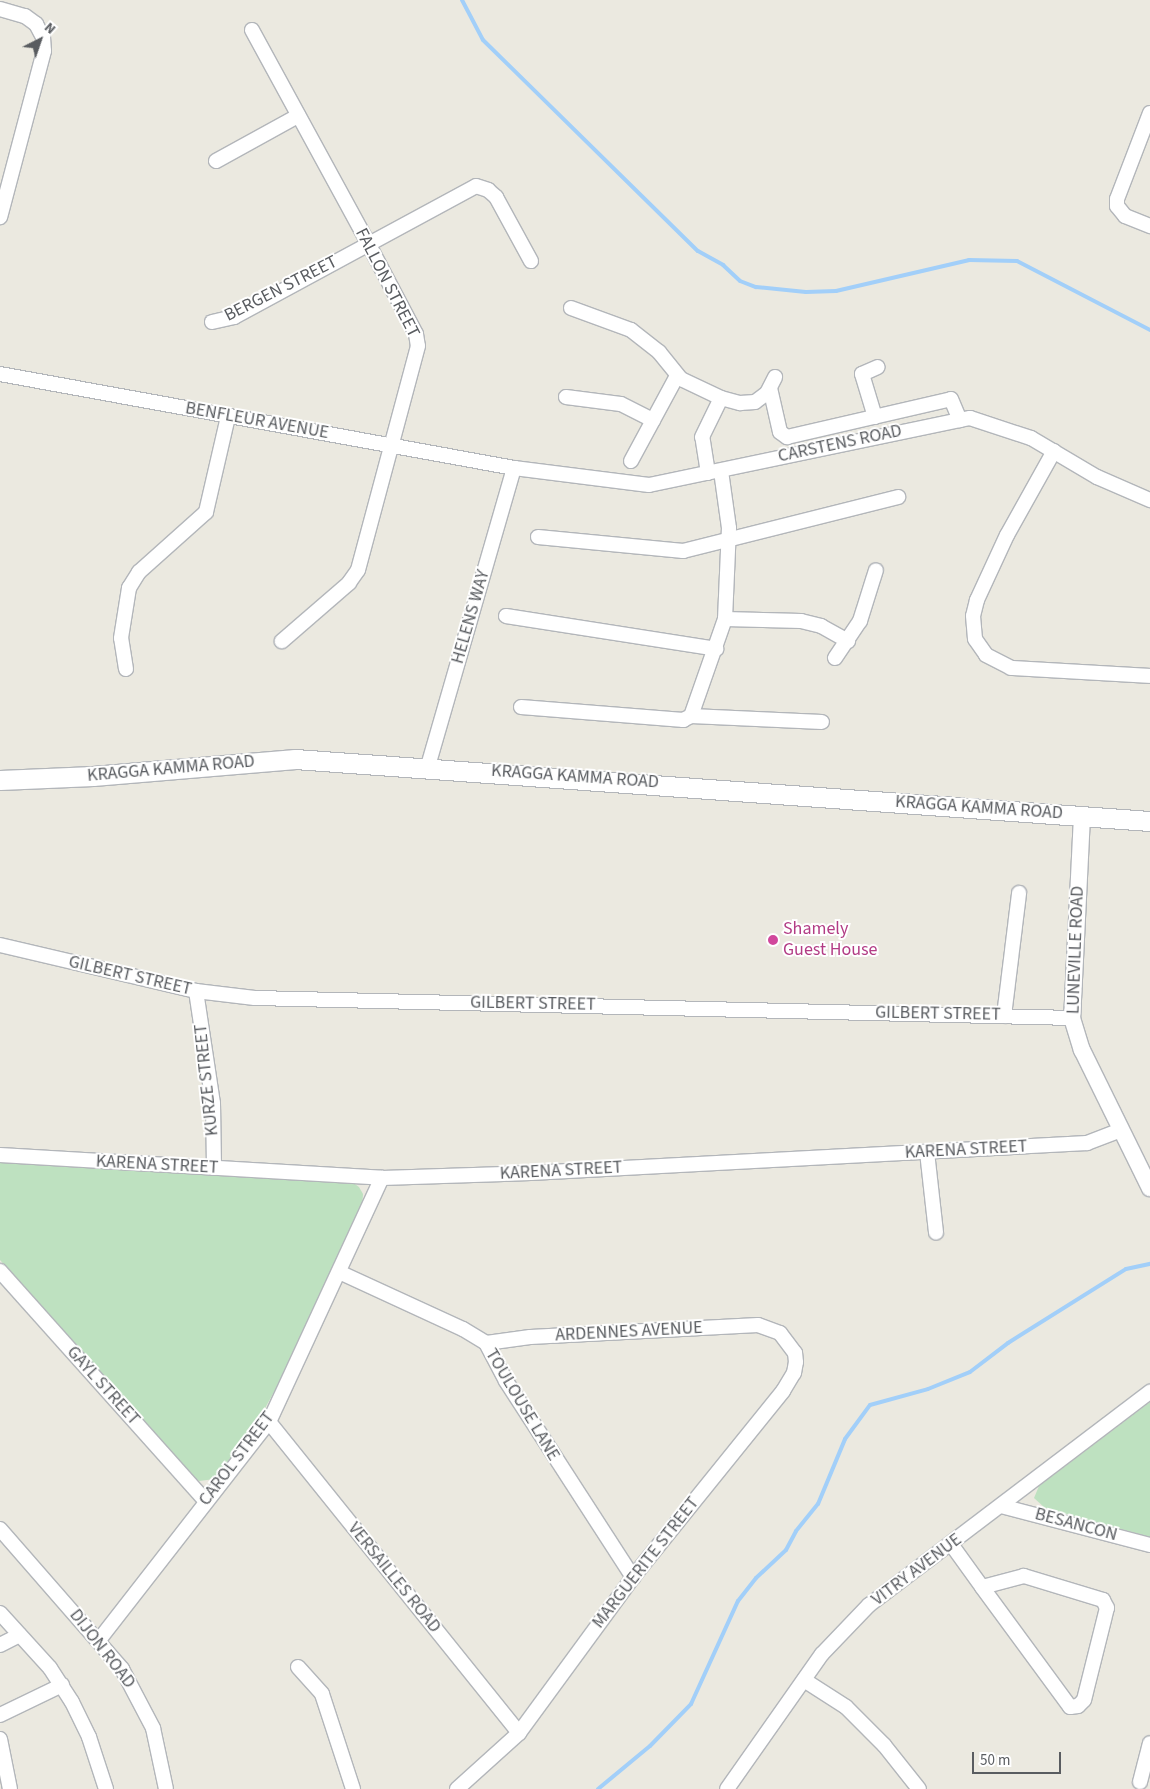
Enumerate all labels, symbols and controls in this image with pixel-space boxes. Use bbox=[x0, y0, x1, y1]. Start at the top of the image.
north arrow bbox=[15, 15, 65, 65]
text: N bbox=[40, 18, 60, 39]
street label: FALLON STREET bbox=[350, 225, 424, 341]
street label: BERGEN STREET bbox=[221, 251, 341, 327]
street label: BENFLEUR AVENUE bbox=[184, 398, 330, 444]
street label: CARSTENS ROAD bbox=[776, 420, 904, 468]
street label: HELENS WAY bbox=[447, 568, 495, 666]
street label: KRAGGA KAMMA ROAD bbox=[86, 751, 256, 787]
street label: KRAGGA KAMMA ROAD bbox=[490, 760, 660, 794]
street label: KRAGGA KAMMA ROAD bbox=[894, 791, 1064, 825]
street label: LUNEVILLE ROAD bbox=[1063, 885, 1089, 1015]
place label: Shamely Guest House bbox=[783, 919, 877, 962]
marker: Shamely Guest House bbox=[767, 934, 779, 946]
street label: GILBERT STREET bbox=[66, 951, 194, 1001]
street label: GILBERT STREET bbox=[470, 992, 596, 1016]
street label: GILBERT STREET bbox=[875, 1002, 1001, 1026]
street label: KURZE STREET bbox=[190, 1023, 224, 1137]
street label: KARENA STREET bbox=[904, 1136, 1028, 1164]
street label: KARENA STREET bbox=[95, 1151, 219, 1179]
street label: KARENA STREET bbox=[499, 1157, 623, 1185]
street label: ARDENNES AVENUE bbox=[555, 1317, 703, 1347]
street label: GAYL STREET bbox=[62, 1342, 144, 1430]
street label: TOULOUSE LANE bbox=[480, 1345, 564, 1465]
street label: CAROL STREET bbox=[195, 1408, 279, 1510]
street label: MARGUERITE STREET bbox=[588, 1493, 704, 1633]
street label: BESANCON bbox=[1032, 1504, 1120, 1546]
street label: VERSAILLES ROAD bbox=[343, 1518, 445, 1638]
street label: VITRY AVENUE bbox=[868, 1529, 966, 1611]
street label: DIJON ROAD bbox=[64, 1605, 140, 1693]
scale bar bbox=[975, 1742, 1064, 1774]
text: 50 m bbox=[980, 1750, 1010, 1771]

